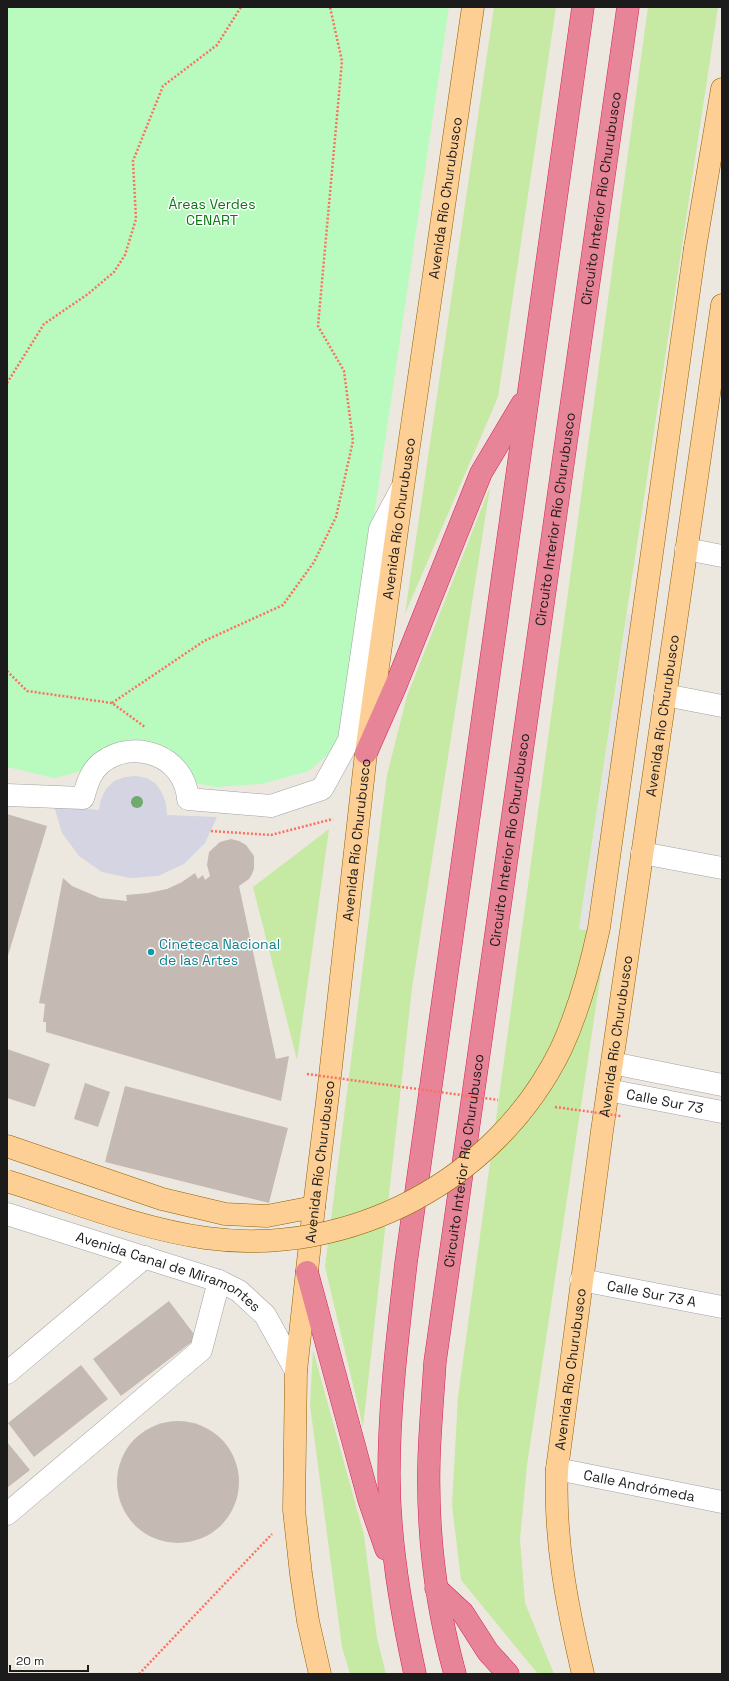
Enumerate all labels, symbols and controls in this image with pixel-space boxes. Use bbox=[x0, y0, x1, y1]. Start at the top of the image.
street label: Circuito Interior Río Churubusco bbox=[577, 90, 625, 306]
street label: Avenida Río Churubusco bbox=[424, 116, 466, 280]
park label: Áreas Verdes CENART bbox=[168, 195, 256, 229]
street label: Circuito Interior Río Churubusco bbox=[531, 411, 579, 627]
street label: Avenida Río Churubusco bbox=[378, 436, 419, 601]
street label: Avenida Río Churubusco bbox=[642, 634, 683, 798]
street label: Circuito Interior Río Churubusco bbox=[485, 732, 533, 948]
street label: Avenida Río Churubusco bbox=[338, 757, 374, 922]
place label: Cineteca Nacional de las Artes bbox=[159, 935, 280, 969]
marker: Cineteca Nacional de las Artes bbox=[146, 947, 156, 957]
street label: Avenida Río Churubusco bbox=[595, 954, 636, 1118]
street label: Circuito Interior Río Churubusco bbox=[440, 1053, 488, 1268]
street label: Avenida Río Churubusco bbox=[301, 1080, 338, 1244]
street label: Calle Sur 73 bbox=[625, 1085, 705, 1117]
street label: Avenida Canal de Miramontes bbox=[74, 1227, 265, 1316]
street label: Calle Sur 73 A bbox=[606, 1276, 698, 1311]
street label: Avenida Río Churubusco bbox=[551, 1287, 590, 1451]
street label: Calle Andrómeda bbox=[582, 1466, 697, 1505]
scale bar bbox=[10, 1647, 88, 1673]
text: 20 m bbox=[16, 1653, 44, 1669]

